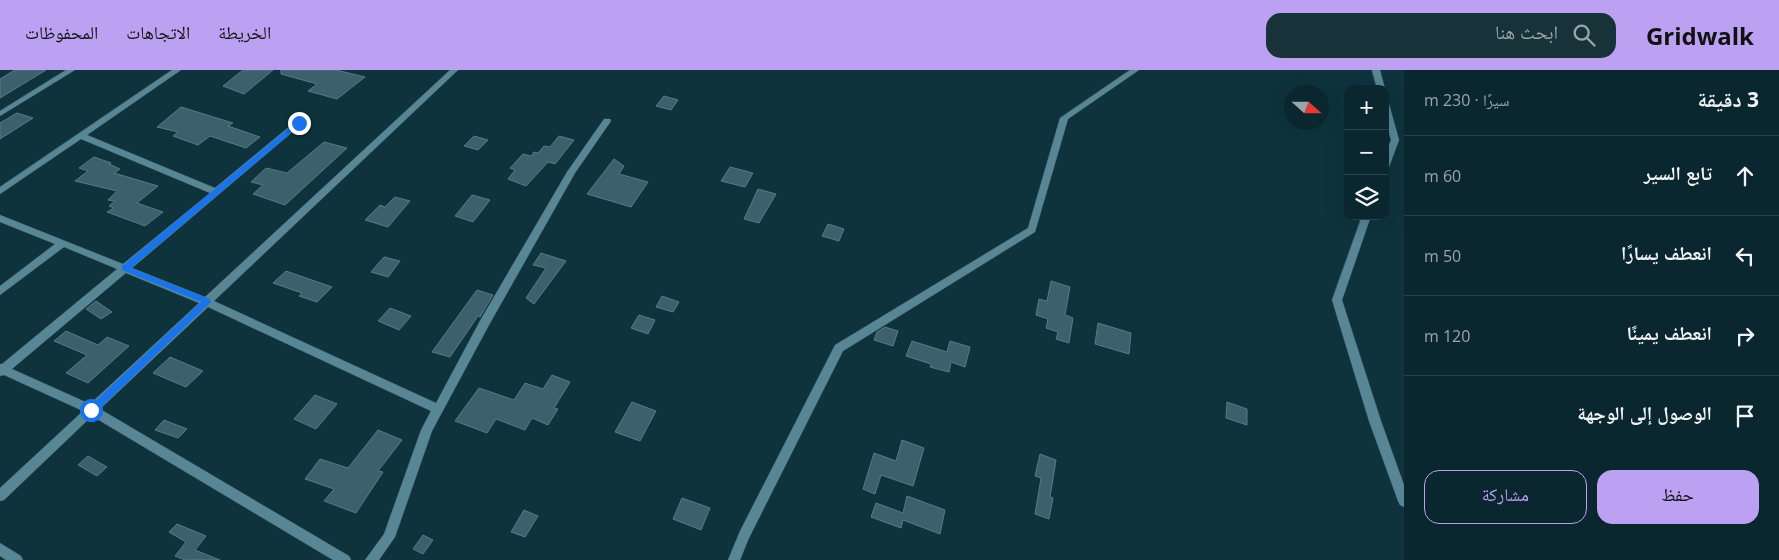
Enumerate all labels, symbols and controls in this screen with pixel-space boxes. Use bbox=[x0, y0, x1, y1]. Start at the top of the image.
search box bbox=[1266, 13, 1616, 58]
text: ابحث هنا bbox=[1495, 19, 1558, 45]
text: Gridwalk bbox=[1646, 19, 1754, 52]
text: المحفوظات bbox=[25, 20, 98, 44]
text: الاتجاهات bbox=[126, 20, 190, 44]
text: الخريطة bbox=[218, 20, 271, 44]
icon: search bbox=[1570, 21, 1598, 49]
north arrow bbox=[1284, 85, 1329, 130]
map controls bbox=[1344, 85, 1389, 220]
button: + bbox=[1344, 85, 1389, 130]
text: 3 دقيقة bbox=[1697, 85, 1759, 113]
text: سيرًا · 230 m bbox=[1424, 89, 1510, 111]
route end bbox=[288, 112, 311, 135]
button: − bbox=[1344, 130, 1389, 175]
text: تابع السير bbox=[1644, 160, 1712, 186]
icon: ahead bbox=[1731, 162, 1759, 190]
text: 60 m bbox=[1424, 165, 1461, 187]
button: layers bbox=[1344, 175, 1389, 220]
text: انعطف يسارًا bbox=[1621, 240, 1712, 266]
icon: left bbox=[1731, 242, 1759, 270]
text: 50 m bbox=[1424, 245, 1461, 267]
text: انعطف يمينًا bbox=[1626, 320, 1712, 346]
icon: right bbox=[1731, 322, 1759, 350]
text: 120 m bbox=[1424, 325, 1470, 347]
route start bbox=[80, 399, 103, 422]
text: الوصول إلى الوجهة bbox=[1577, 400, 1712, 426]
icon: arrive bbox=[1731, 402, 1759, 430]
button: مشاركة bbox=[1424, 470, 1587, 524]
button: حفظ bbox=[1597, 470, 1759, 524]

